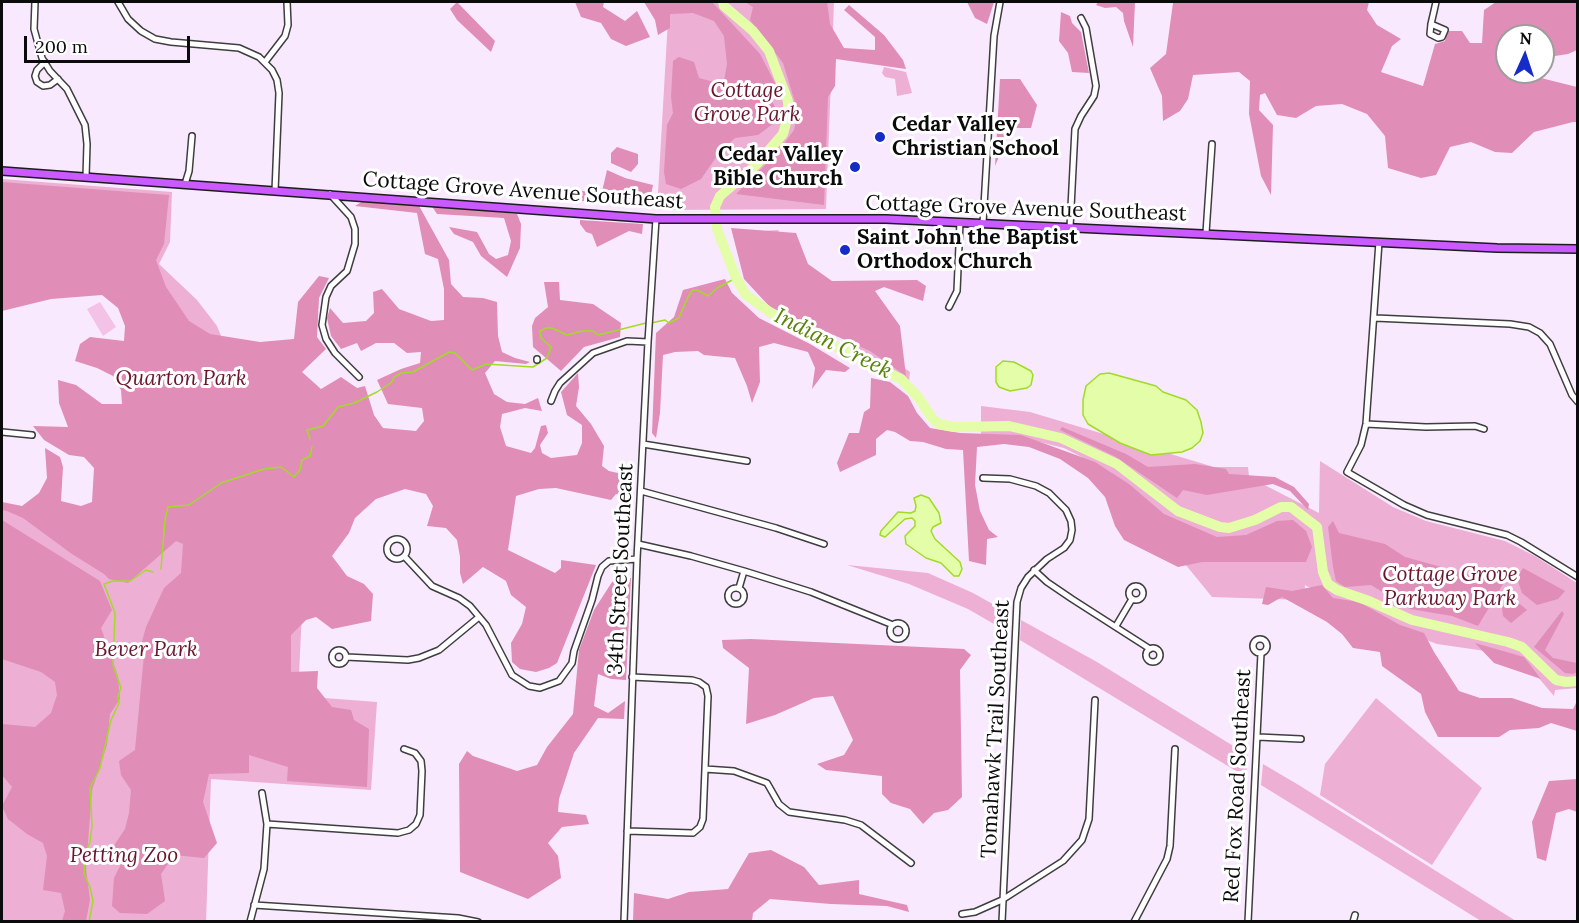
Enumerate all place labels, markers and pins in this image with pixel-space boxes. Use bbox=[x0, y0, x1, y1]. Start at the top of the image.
place label: Cedar Valley Christian School bbox=[892, 112, 1059, 162]
marker: Cedar Valley Christian School bbox=[873, 130, 887, 144]
place label: Cedar Valley Bible Church bbox=[713, 142, 843, 192]
marker: Cedar Valley Bible Church bbox=[848, 160, 862, 174]
place label: Saint John the Baptist Orthodox Church bbox=[857, 225, 1078, 275]
marker: Saint John the Baptist Orthodox Church bbox=[838, 243, 852, 257]

